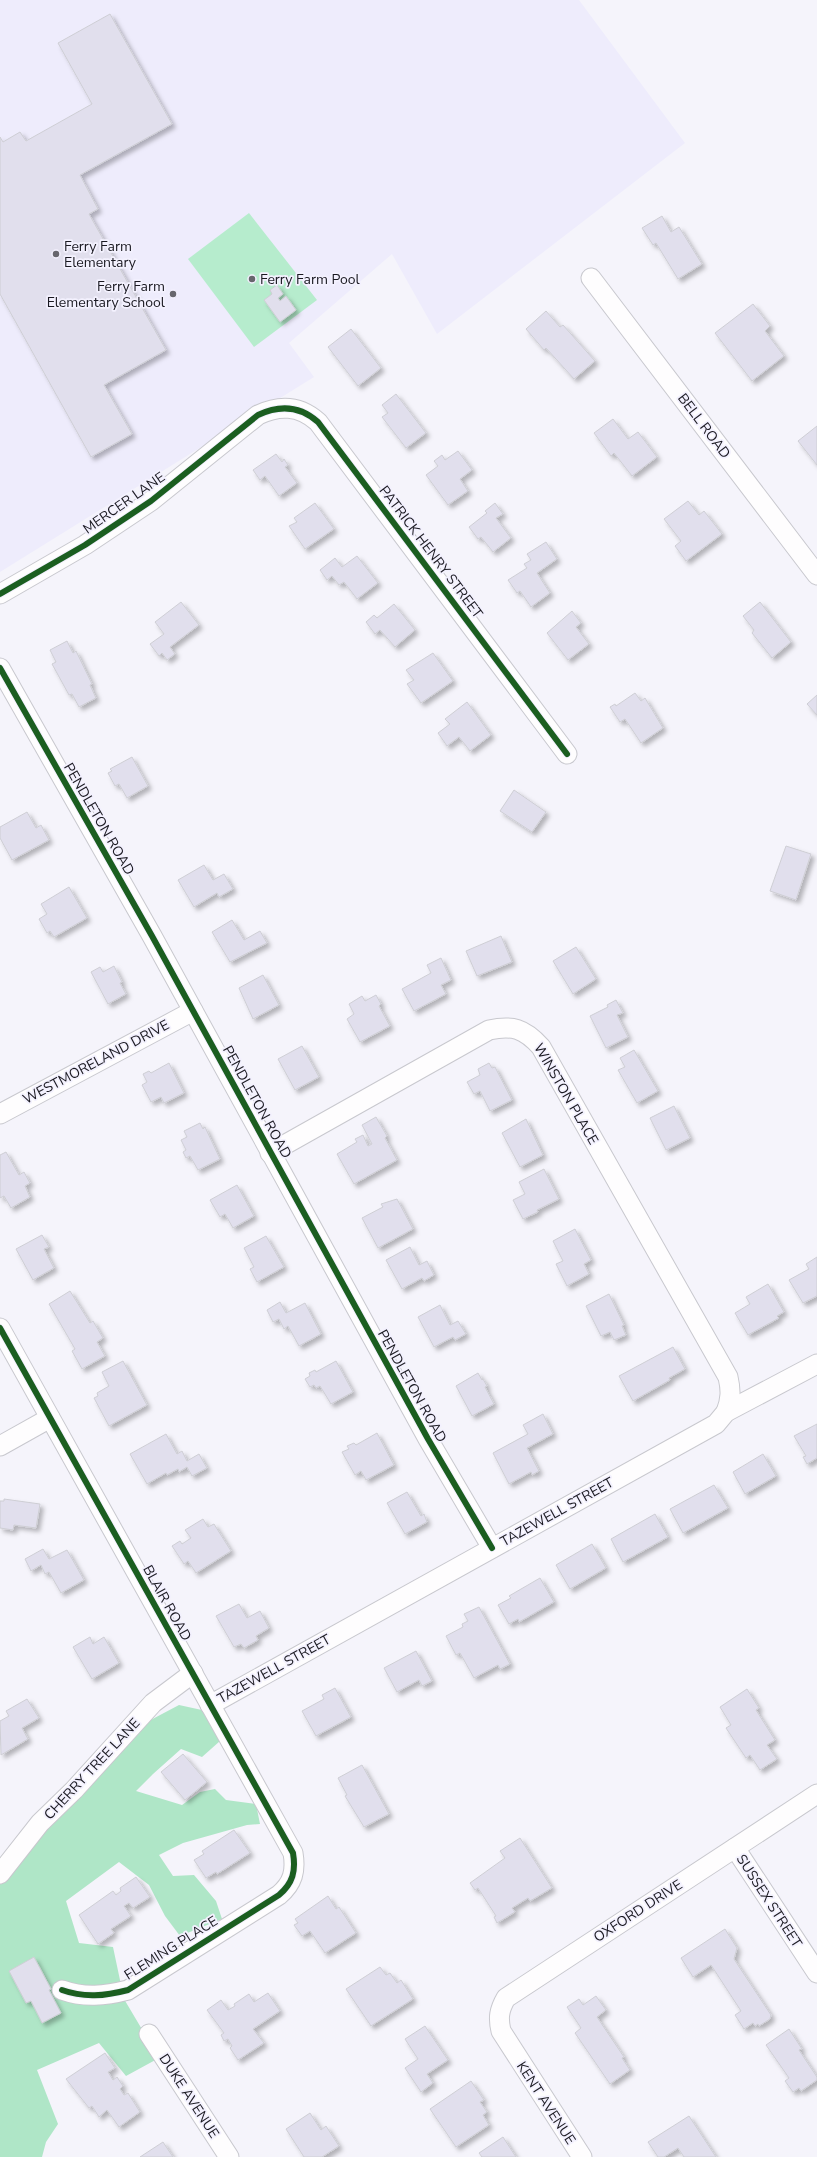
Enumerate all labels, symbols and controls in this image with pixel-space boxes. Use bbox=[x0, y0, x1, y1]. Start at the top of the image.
place label: Ferry Farm Elementary bbox=[64, 237, 137, 272]
marker: Ferry Farm Elementary bbox=[51, 249, 61, 259]
place label: Ferry Farm Pool bbox=[260, 270, 361, 289]
marker: Ferry Farm Pool bbox=[247, 274, 257, 284]
place label: Ferry Farm Elementary School bbox=[47, 277, 166, 312]
marker: Ferry Farm Elementary School bbox=[168, 289, 178, 299]
street label: BELL ROAD bbox=[673, 390, 735, 462]
street label: MERCER LANE bbox=[79, 468, 169, 538]
street label: PATRICK HENRY STREET bbox=[375, 482, 487, 623]
street label: PENDLETON ROAD bbox=[59, 760, 139, 878]
street label: WESTMORELAND DRIVE bbox=[19, 1015, 173, 1109]
street label: WINSTON PLACE bbox=[529, 1040, 603, 1148]
street label: PENDLETON ROAD bbox=[218, 1042, 296, 1162]
street label: PENDLETON ROAD bbox=[373, 1326, 451, 1446]
street label: TAZEWELL STREET bbox=[497, 1473, 618, 1551]
street label: BLAIR ROAD bbox=[138, 1562, 196, 1644]
street label: TAZEWELL STREET bbox=[214, 1630, 335, 1708]
street label: CHERRY TREE LANE bbox=[40, 1714, 144, 1824]
street label: SUSSEX STREET bbox=[732, 1851, 807, 1952]
street label: OXFORD DRIVE bbox=[590, 1875, 686, 1947]
street label: FLEMING PLACE bbox=[121, 1912, 221, 1984]
street label: DUKE AVENUE bbox=[155, 2050, 223, 2142]
street label: KENT AVENUE bbox=[512, 2058, 580, 2148]

